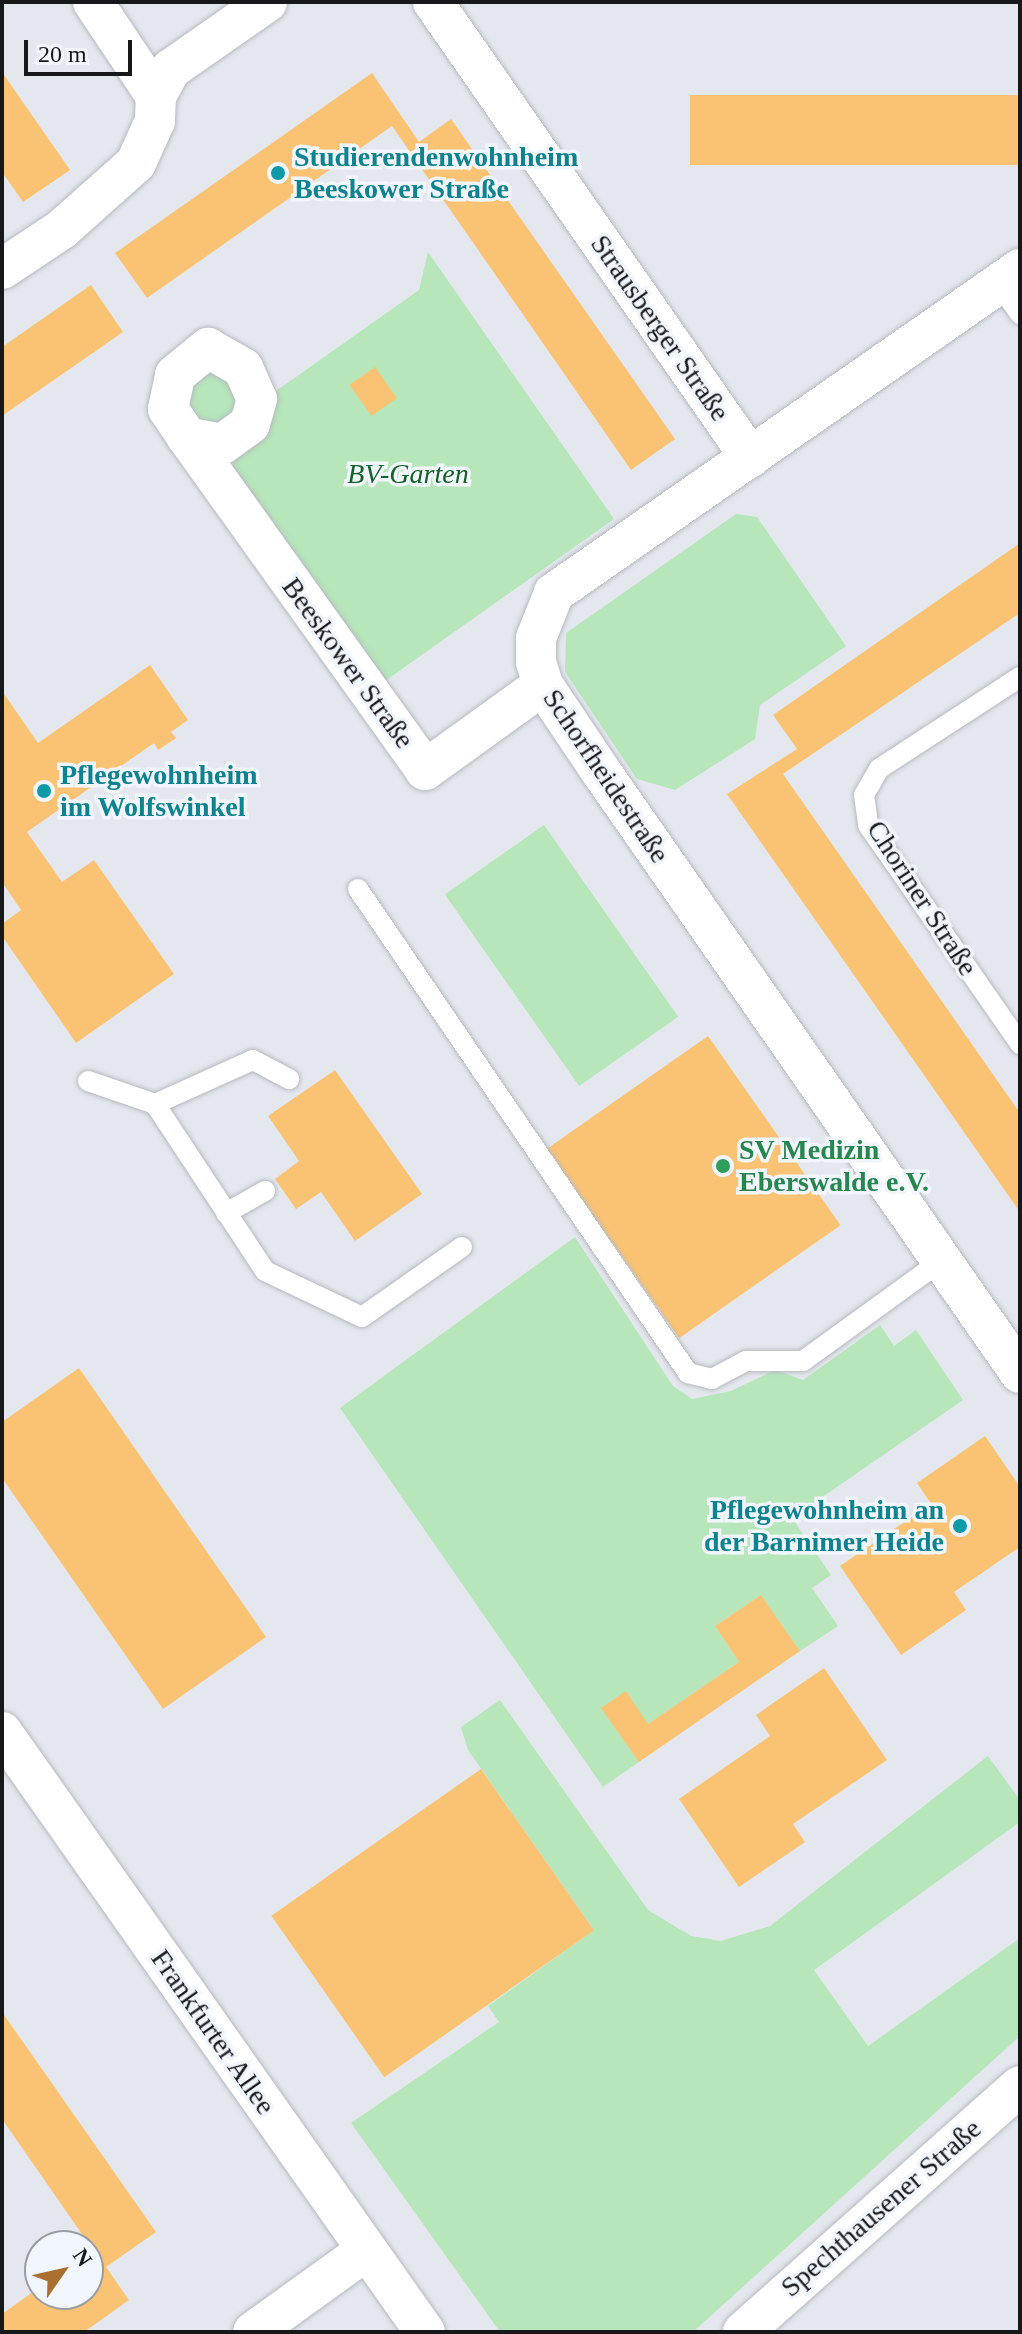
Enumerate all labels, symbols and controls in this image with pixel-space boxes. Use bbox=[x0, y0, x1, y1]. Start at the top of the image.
scale bar bbox=[28, 24, 136, 74]
text: 20 m bbox=[38, 41, 87, 67]
place label: Studierendenwohnheim Beeskower Straße bbox=[294, 140, 578, 206]
marker: Studierendenwohnheim Beeskower Straße bbox=[269, 164, 287, 182]
street label: Strausberger Straße bbox=[583, 228, 737, 428]
park label: BV-Garten bbox=[347, 457, 469, 491]
street label: Beeskower Straße bbox=[275, 571, 421, 755]
street label: Schorfheidestraße bbox=[536, 683, 676, 869]
place label: Pflegewohnheim im Wolfswinkel bbox=[60, 758, 258, 824]
marker: Pflegewohnheim im Wolfswinkel bbox=[35, 782, 53, 800]
street label: Choriner Straße bbox=[859, 814, 985, 982]
place label: SV Medizin Eberswalde e.V. bbox=[739, 1133, 929, 1199]
marker: SV Medizin Eberswalde e.V. bbox=[714, 1157, 732, 1175]
place label: Pflegewohnheim an der Barnimer Heide bbox=[703, 1493, 944, 1559]
marker: Pflegewohnheim an der Barnimer Heide bbox=[951, 1517, 969, 1535]
street label: Frankfurter Allee bbox=[143, 1942, 283, 2122]
street label: Spechthausener Straße bbox=[774, 2112, 988, 2304]
north arrow bbox=[24, 2230, 104, 2310]
text: N bbox=[68, 2244, 97, 2271]

